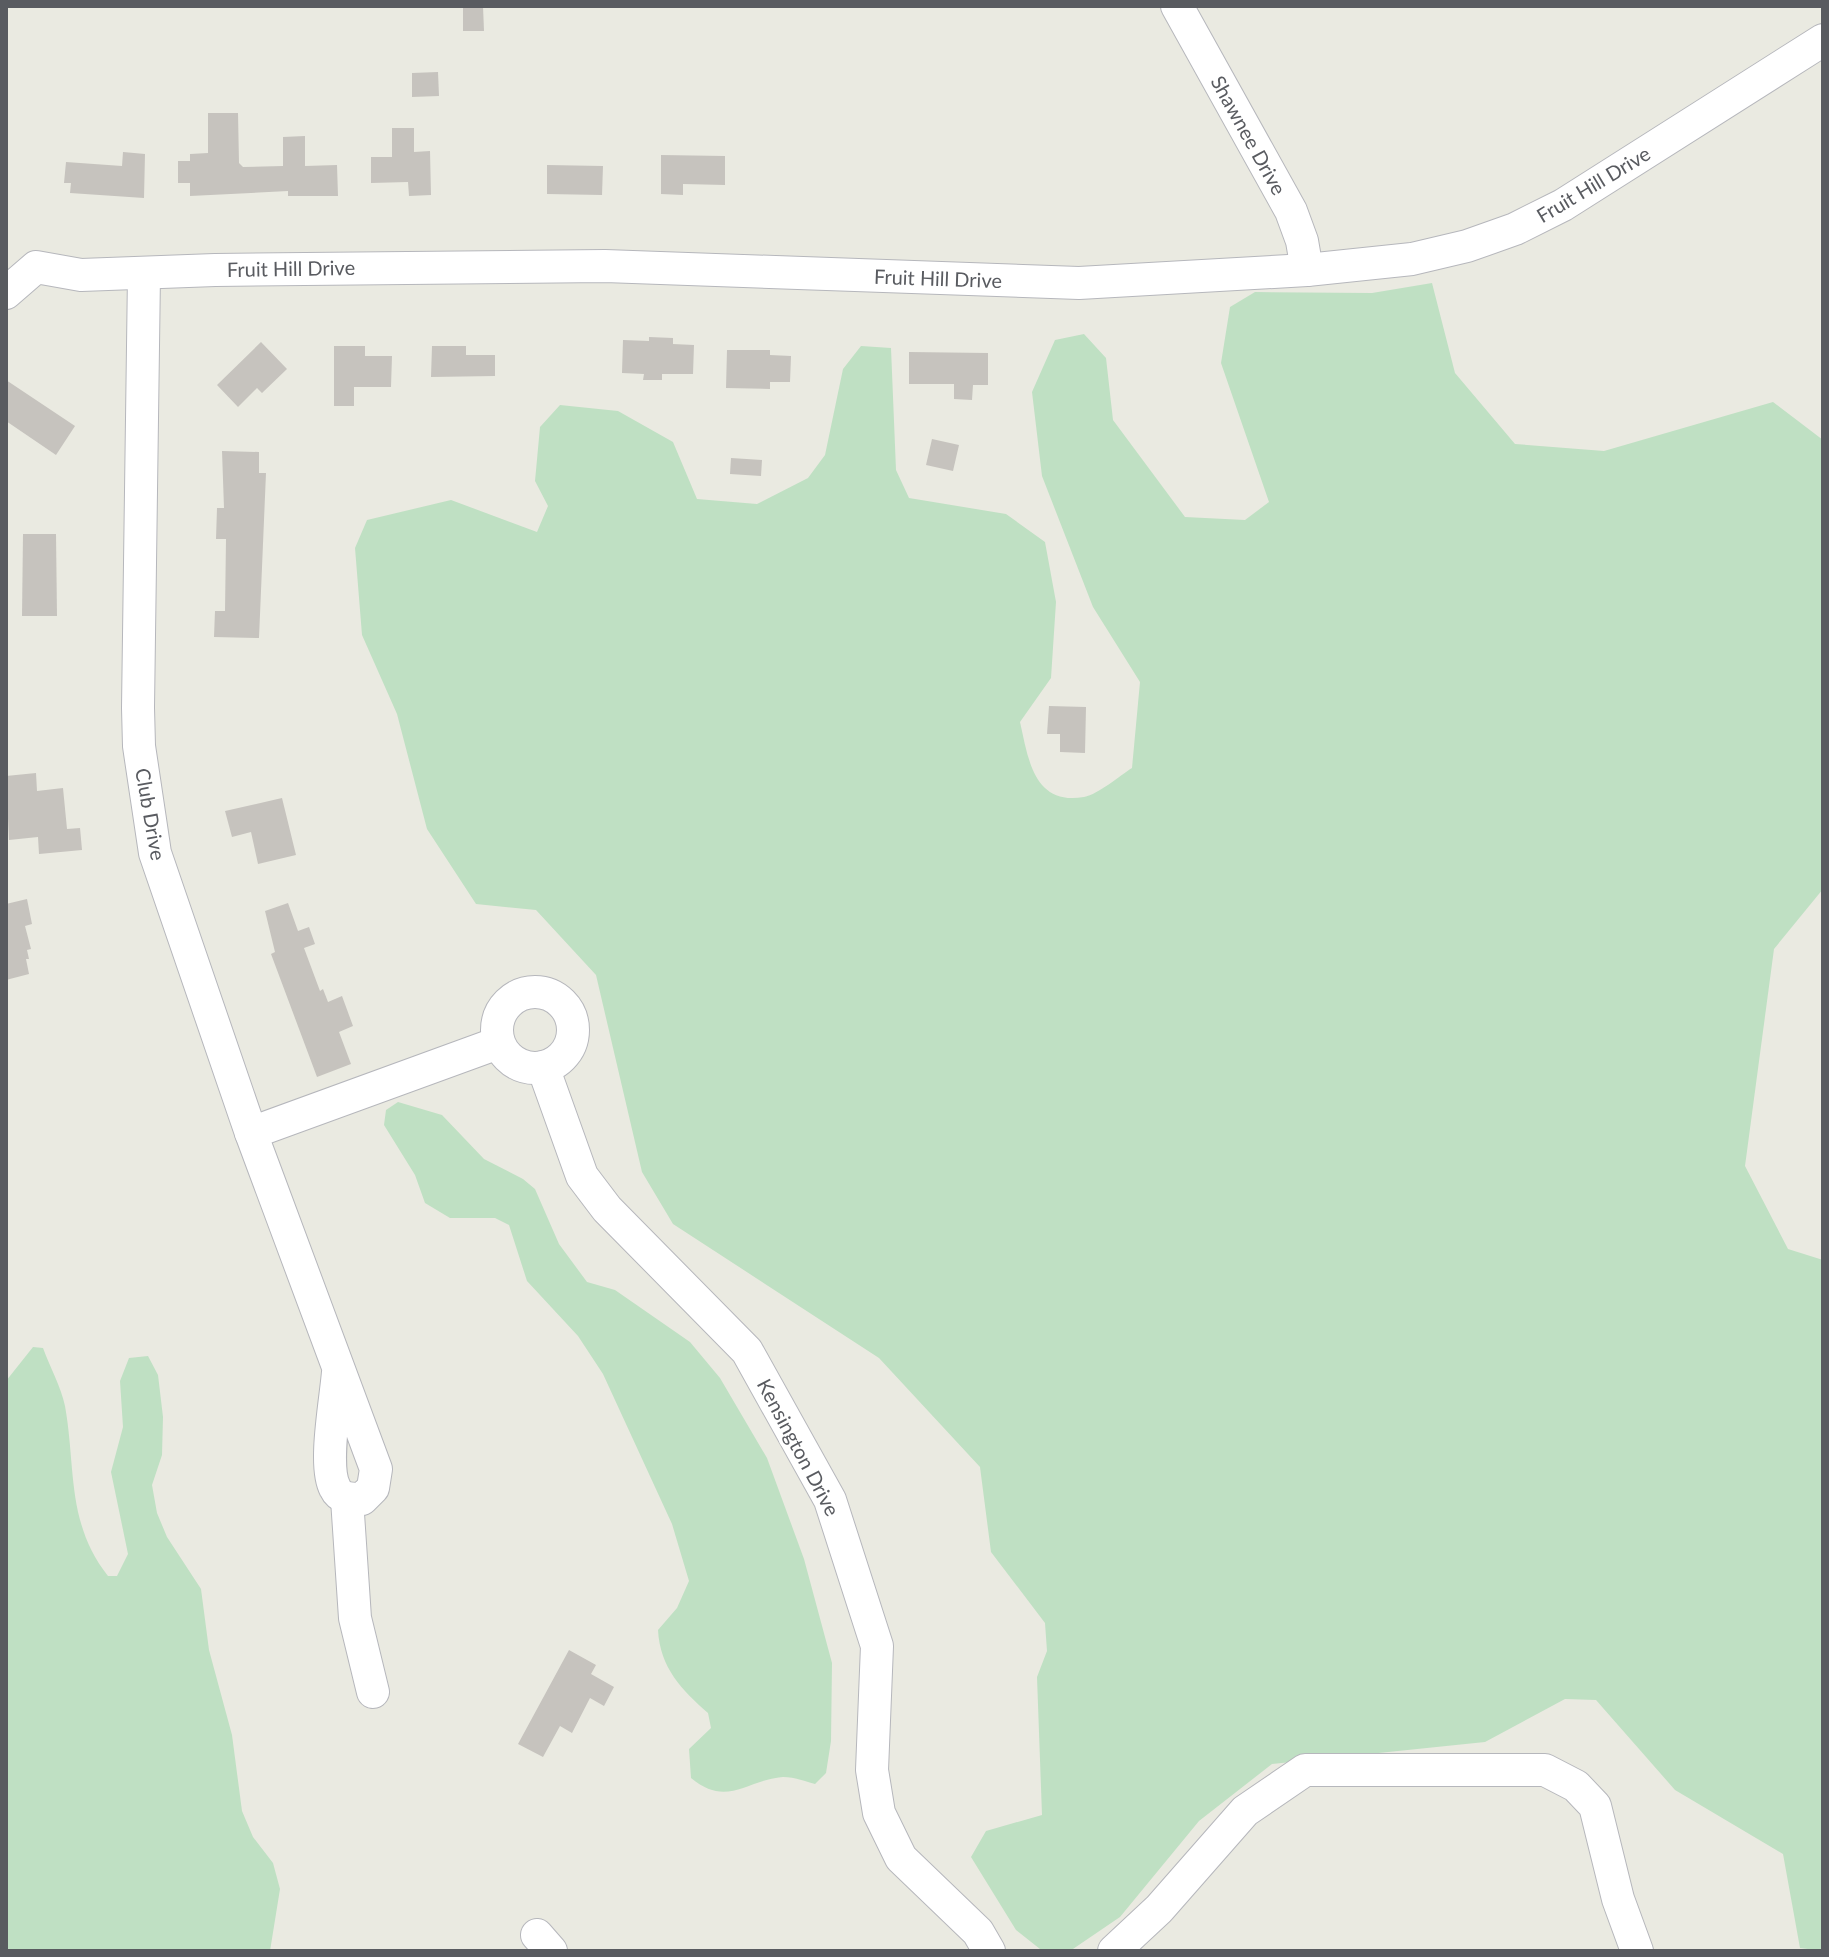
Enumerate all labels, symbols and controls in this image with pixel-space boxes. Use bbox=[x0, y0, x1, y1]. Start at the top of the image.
street label: Shawnee Drive bbox=[1206, 71, 1292, 199]
street label: Fruit Hill Drive bbox=[1532, 141, 1654, 227]
street label: Fruit Hill Drive bbox=[227, 255, 355, 281]
street label: Fruit Hill Drive bbox=[874, 264, 1002, 292]
street label: Club Drive bbox=[131, 766, 171, 862]
street label: Kensington Drive bbox=[753, 1374, 845, 1520]

